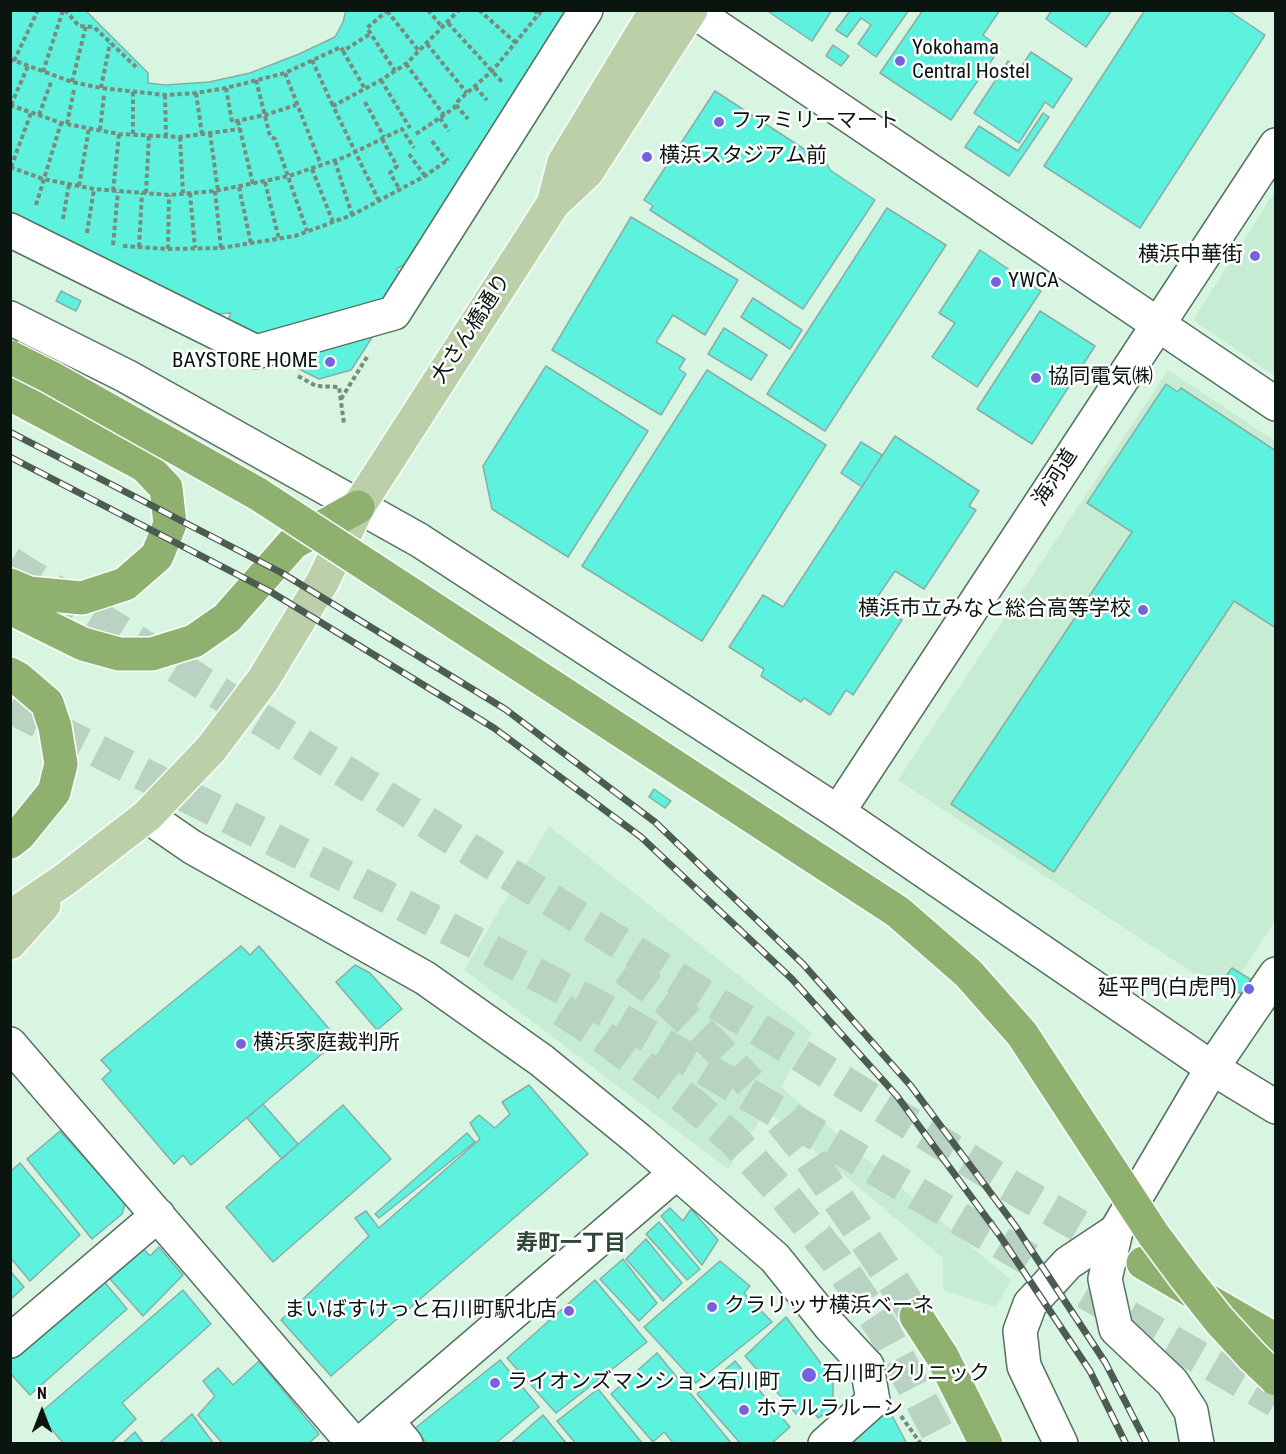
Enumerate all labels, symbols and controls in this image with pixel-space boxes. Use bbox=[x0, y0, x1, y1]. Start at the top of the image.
place label: Yokohama Central Hostel bbox=[912, 36, 1030, 86]
marker: Yokohama Central Hostel bbox=[893, 54, 907, 68]
place label: ファミリーマート bbox=[731, 109, 899, 135]
marker: ファミリーマート bbox=[712, 115, 726, 129]
place label: 横浜スタジアム前 bbox=[659, 144, 827, 170]
marker: 横浜スタジアム前 bbox=[640, 150, 654, 164]
place label: 横浜中華街 bbox=[1138, 243, 1243, 269]
marker: 横浜中華街 bbox=[1248, 249, 1262, 263]
street label: 大さん橋通り bbox=[427, 269, 517, 389]
place label: YWCA bbox=[1008, 269, 1059, 295]
marker: YWCA bbox=[989, 275, 1003, 289]
place label: BAYSTORE HOME bbox=[172, 349, 318, 375]
marker: BAYSTORE HOME bbox=[323, 355, 337, 369]
place label: 協同電気㈱ bbox=[1048, 365, 1153, 391]
marker: 協同電気㈱ bbox=[1029, 371, 1043, 385]
street label: 海河道 bbox=[1028, 445, 1084, 511]
place label: 横浜市立みなと総合高等学校 bbox=[858, 597, 1131, 623]
marker: 横浜市立みなと総合高等学校 bbox=[1136, 603, 1150, 617]
place label: 延平門(白虎門) bbox=[1098, 976, 1237, 1002]
marker: 延平門(白虎門) bbox=[1242, 982, 1256, 996]
place label: 横浜家庭裁判所 bbox=[253, 1031, 400, 1057]
marker: 横浜家庭裁判所 bbox=[234, 1037, 248, 1051]
district label: 寿町一丁目 bbox=[516, 1231, 626, 1257]
place label: クラリッサ横浜ベーネ bbox=[724, 1294, 934, 1320]
place label: まいばすけっと石川町駅北店 bbox=[284, 1298, 557, 1324]
marker: クラリッサ横浜ベーネ bbox=[705, 1300, 719, 1314]
marker: まいばすけっと石川町駅北店 bbox=[562, 1304, 576, 1318]
place label: 石川町クリニック bbox=[822, 1362, 990, 1388]
marker: 石川町クリニック bbox=[800, 1366, 818, 1384]
place label: ライオンズマンション石川町 bbox=[507, 1370, 780, 1396]
marker: ライオンズマンション石川町 bbox=[488, 1376, 502, 1390]
north arrow bbox=[12, 1382, 72, 1442]
text: N bbox=[37, 1384, 47, 1403]
place label: ホテルラルーン bbox=[756, 1397, 903, 1423]
marker: ホテルラルーン bbox=[737, 1403, 751, 1417]

